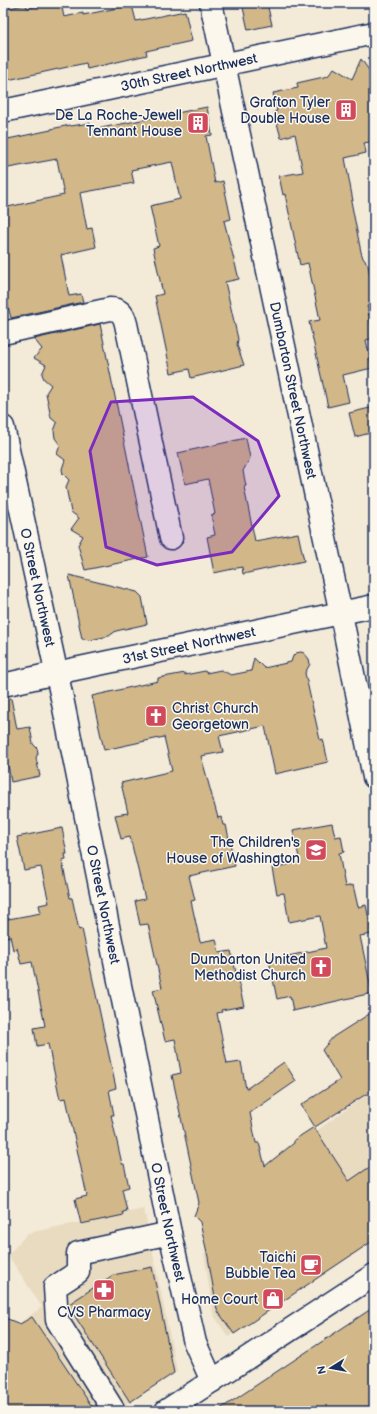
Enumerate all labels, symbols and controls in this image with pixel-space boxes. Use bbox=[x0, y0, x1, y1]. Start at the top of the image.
street label: 30th Street Northwest bbox=[119, 50, 260, 95]
place label: Grafton Tyler Double House bbox=[240, 94, 331, 127]
building icon: Grafton Tyler Double House bbox=[333, 97, 359, 123]
place label: De La Roche-Jewell Tennant House bbox=[55, 107, 182, 140]
building icon: De La Roche-Jewell Tennant House bbox=[185, 110, 211, 136]
street label: Dumbarton Street Northwest bbox=[266, 300, 320, 481]
street label: O Street Northwest bbox=[16, 526, 59, 649]
street label: 31st Street Northwest bbox=[121, 623, 258, 668]
place label: Christ Church Georgetown bbox=[172, 700, 259, 733]
church icon: Christ Church Georgetown bbox=[143, 703, 169, 729]
place label: The Children's House of Washington bbox=[166, 834, 300, 867]
school or university icon: The Children's House of Washington bbox=[303, 837, 329, 863]
street label: O Street Northwest bbox=[83, 844, 124, 966]
place label: Dumbarton United Methodist Church bbox=[190, 951, 306, 984]
church icon: Dumbarton United Methodist Church bbox=[308, 954, 334, 980]
street label: O Street Northwest bbox=[147, 1161, 189, 1284]
place label: Taichi Bubble Tea bbox=[225, 1249, 296, 1282]
cafe icon: Taichi Bubble Tea bbox=[298, 1252, 324, 1278]
pharmacy icon: CVS Pharmacy bbox=[91, 1277, 117, 1303]
shop icon: Home Court bbox=[260, 1286, 286, 1312]
place label: Home Court bbox=[181, 1291, 259, 1308]
place label: CVS Pharmacy bbox=[57, 1304, 151, 1321]
north arrow bbox=[311, 1348, 351, 1388]
text: N bbox=[315, 1365, 329, 1375]

